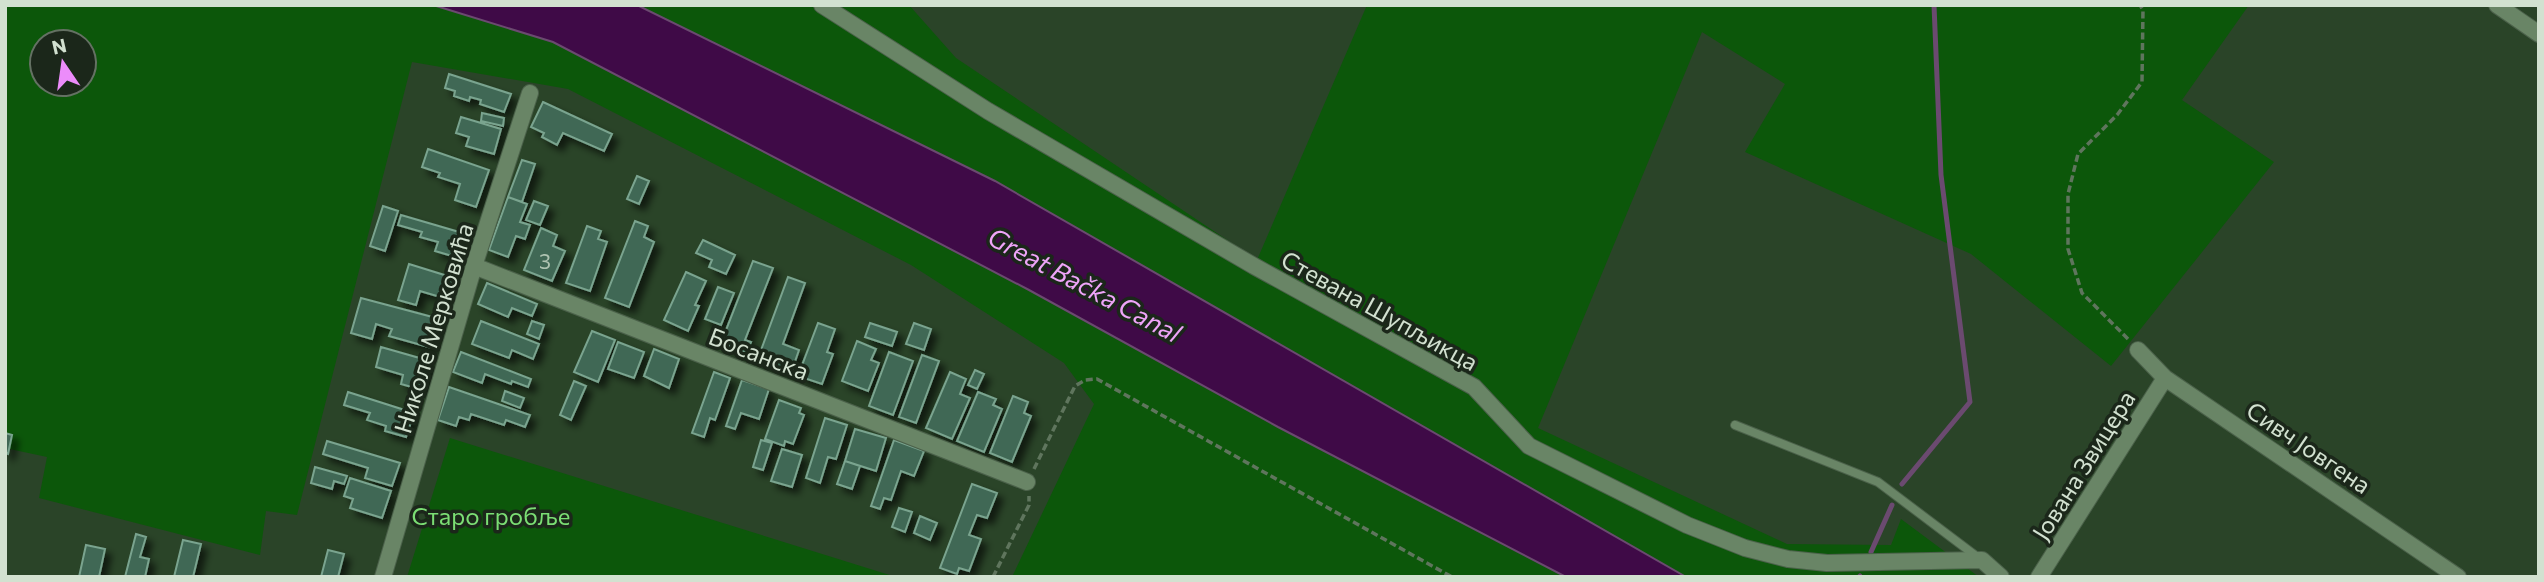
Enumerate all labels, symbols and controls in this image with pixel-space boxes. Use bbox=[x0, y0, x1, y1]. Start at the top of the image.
north arrow bbox=[28, 28, 98, 98]
text: N bbox=[50, 33, 69, 59]
street label: Николе Мерковића bbox=[387, 219, 479, 437]
water label: Great Bačka Canal bbox=[983, 220, 1188, 349]
street label: Стевана Шупљикца bbox=[1277, 244, 1483, 376]
house number: 3 bbox=[539, 248, 551, 273]
street label: Босанска bbox=[705, 321, 813, 385]
street label: Јована Звицера bbox=[2026, 385, 2140, 545]
street label: Сивч Јовгена bbox=[2241, 395, 2377, 499]
park label: Старо гробље bbox=[412, 501, 570, 530]

